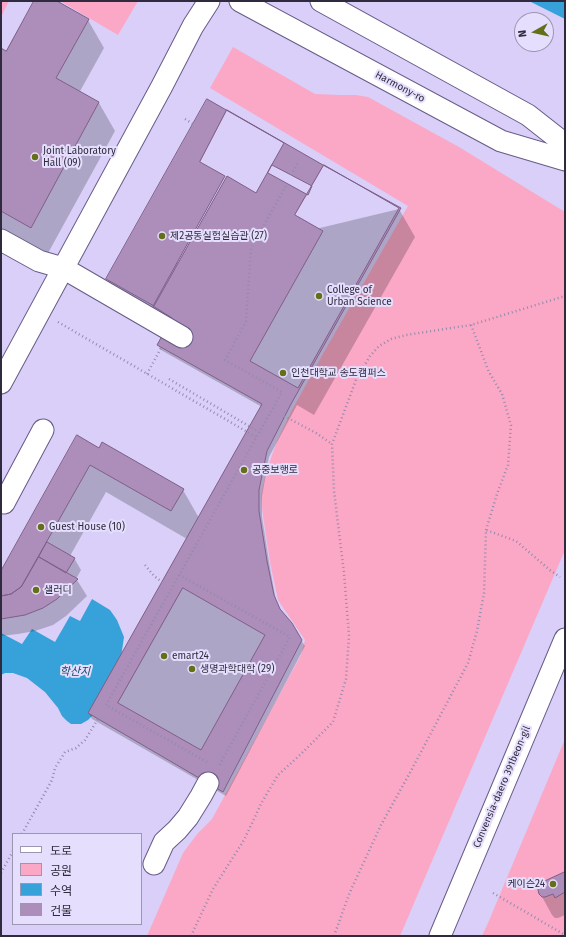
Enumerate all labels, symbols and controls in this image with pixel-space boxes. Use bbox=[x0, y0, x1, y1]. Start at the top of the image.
north arrow bbox=[514, 12, 554, 52]
text: N bbox=[516, 29, 530, 38]
street label: Harmony-ro bbox=[373, 69, 427, 105]
place label: Joint Laboratory Hall (09) bbox=[43, 145, 116, 168]
marker: Joint Laboratory Hall (09) bbox=[30, 152, 40, 162]
place label: 제2공동실험실습관 (27) bbox=[170, 230, 267, 242]
marker: 제2공동실험실습관 (27) bbox=[157, 231, 167, 241]
place label: College of Urban Science bbox=[327, 284, 392, 308]
marker: College of Urban Science bbox=[314, 291, 324, 301]
place label: 인천대학교 송도캠퍼스 bbox=[291, 367, 386, 379]
marker: 인천대학교 송도캠퍼스 bbox=[278, 368, 288, 378]
place label: 공중보행로 bbox=[252, 464, 298, 476]
marker: 공중보행로 bbox=[239, 465, 249, 475]
place label: Guest House (10) bbox=[49, 521, 125, 533]
marker: Guest House (10) bbox=[36, 522, 46, 532]
place label: 샐러디 bbox=[44, 584, 72, 596]
marker: 샐러디 bbox=[31, 585, 41, 595]
place label: emart24 bbox=[172, 650, 209, 662]
marker: emart24 bbox=[159, 651, 169, 661]
place label: 생명과학대학 (29) bbox=[200, 663, 274, 675]
marker: 생명과학대학 (29) bbox=[187, 664, 197, 674]
water label: 학산지 bbox=[60, 665, 90, 679]
street label: Convensia-daero 391beon-gil bbox=[471, 724, 533, 850]
legend bbox=[12, 833, 142, 925]
text: 도로 bbox=[50, 844, 72, 858]
text: 공원 bbox=[50, 864, 72, 878]
place label: 케이슨24 bbox=[507, 878, 545, 890]
marker: 케이슨24 bbox=[548, 879, 558, 889]
text: 수역 bbox=[50, 884, 72, 898]
text: 건물 bbox=[50, 904, 72, 918]

